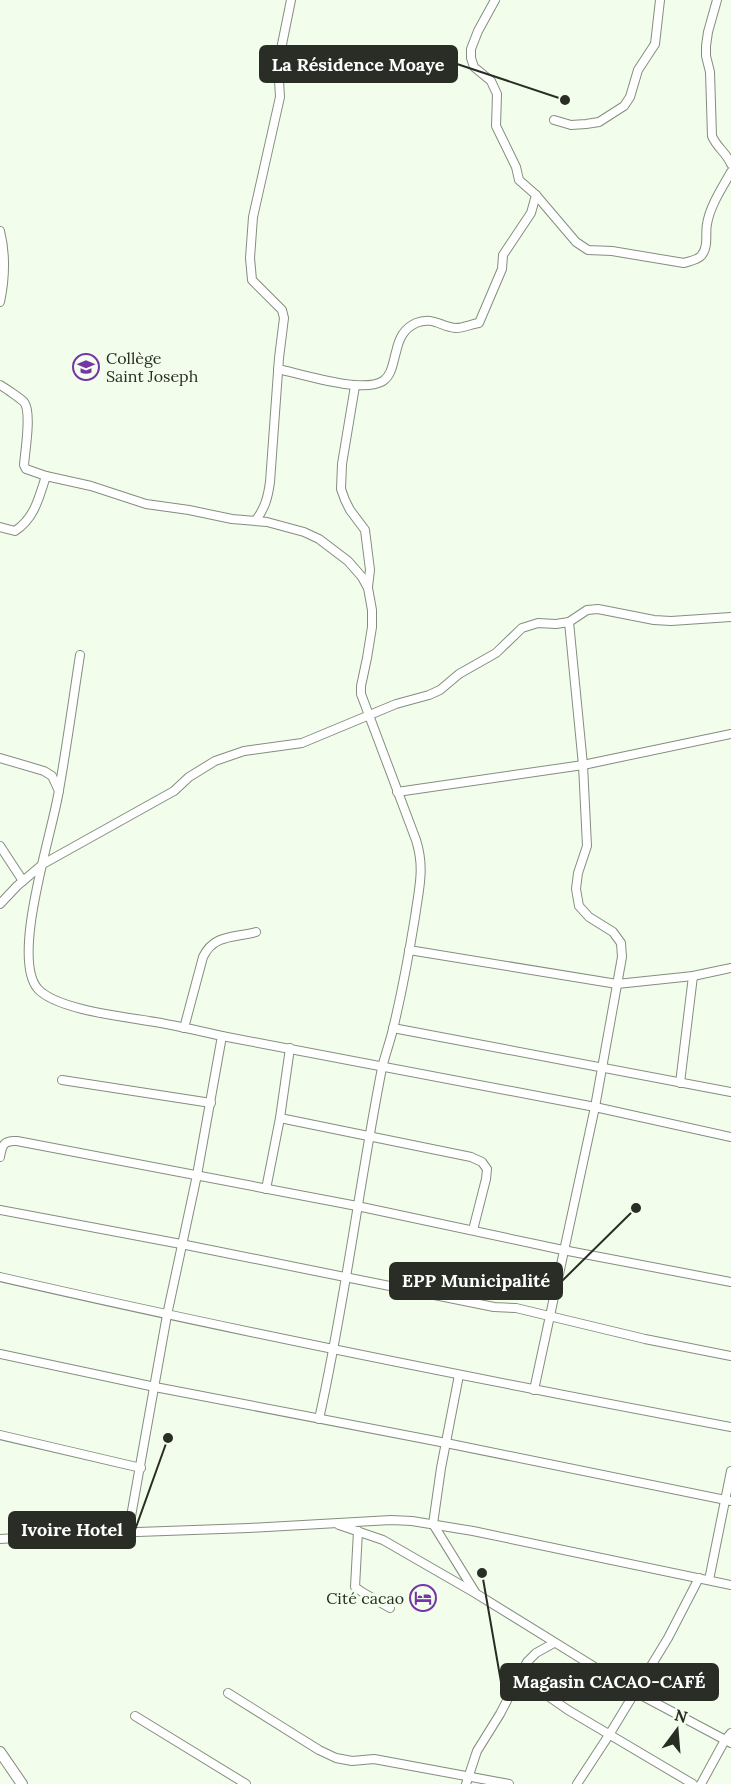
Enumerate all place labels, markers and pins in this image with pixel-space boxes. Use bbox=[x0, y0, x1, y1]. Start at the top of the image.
callout: La Résidence Moaye bbox=[260, 46, 457, 82]
place label: Collège Saint Joseph bbox=[106, 348, 199, 386]
school or university icon: Collège Saint Joseph bbox=[71, 352, 101, 382]
callout: EPP Municipalité bbox=[390, 1263, 562, 1299]
callout: Ivoire Hotel bbox=[9, 1512, 135, 1548]
hotel icon: Cité cacao bbox=[408, 1583, 438, 1613]
place label: Cité cacao bbox=[326, 1588, 404, 1608]
callout: Magasin CACAO-CAFÉ bbox=[501, 1664, 718, 1700]

